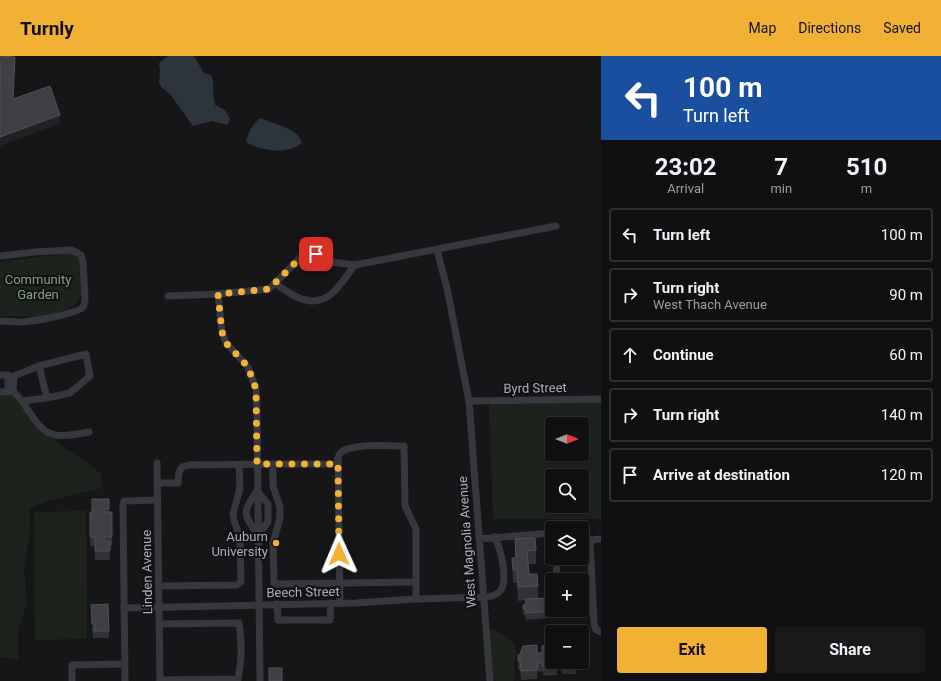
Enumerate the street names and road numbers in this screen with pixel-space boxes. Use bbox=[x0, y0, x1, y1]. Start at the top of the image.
street label: Byrd Street bbox=[503, 380, 567, 396]
street label: West Magnolia Avenue bbox=[455, 476, 479, 608]
street label: Linden Avenue bbox=[139, 530, 155, 614]
street label: Beech Street bbox=[266, 584, 340, 600]

